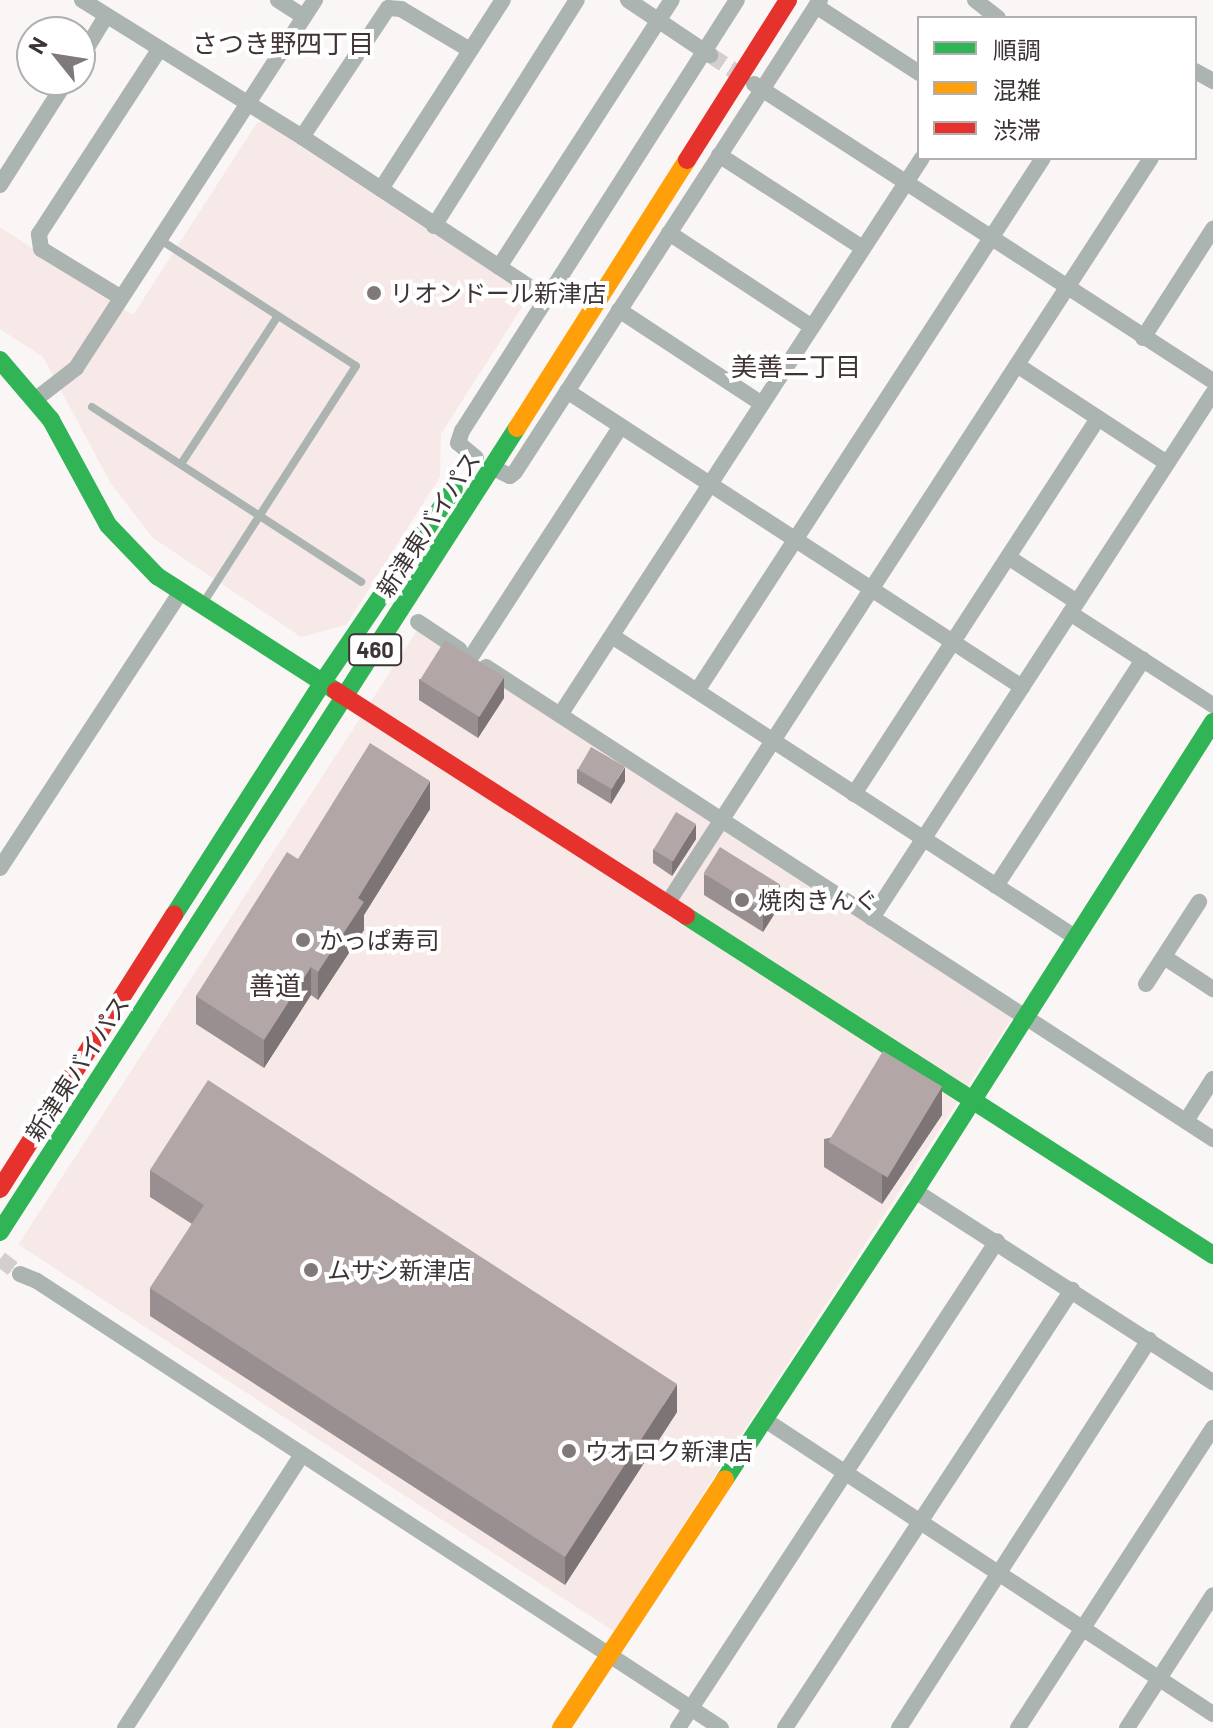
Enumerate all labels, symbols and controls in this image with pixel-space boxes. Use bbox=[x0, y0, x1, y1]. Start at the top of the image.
north arrow bbox=[16, 16, 96, 96]
legend bbox=[917, 16, 1197, 160]
district label: さつき野四丁目 bbox=[192, 27, 374, 59]
text: N bbox=[22, 32, 52, 58]
text: 順調 bbox=[993, 35, 1041, 64]
text: 混雑 bbox=[993, 75, 1041, 104]
text: 渋滞 bbox=[993, 115, 1041, 144]
place label: リオンドール新津店 bbox=[390, 279, 606, 307]
marker: リオンドール新津店 bbox=[365, 284, 383, 302]
district label: 美善二丁目 bbox=[731, 350, 861, 382]
street label: 新津東バイパス bbox=[370, 446, 486, 602]
road number: 460 bbox=[347, 632, 403, 668]
place label: 焼肉きんぐ bbox=[758, 886, 878, 914]
marker: 焼肉きんぐ bbox=[733, 891, 751, 909]
place label: かっぱ寿司 bbox=[319, 926, 439, 954]
marker: かっぱ寿司 bbox=[294, 931, 312, 949]
district label: 善道 bbox=[249, 969, 301, 1001]
street label: 新津東バイパス bbox=[19, 990, 135, 1146]
place label: ムサシ新津店 bbox=[327, 1256, 471, 1284]
marker: ムサシ新津店 bbox=[302, 1261, 320, 1279]
place label: ウオロク新津店 bbox=[585, 1437, 753, 1465]
marker: ウオロク新津店 bbox=[560, 1442, 578, 1460]

